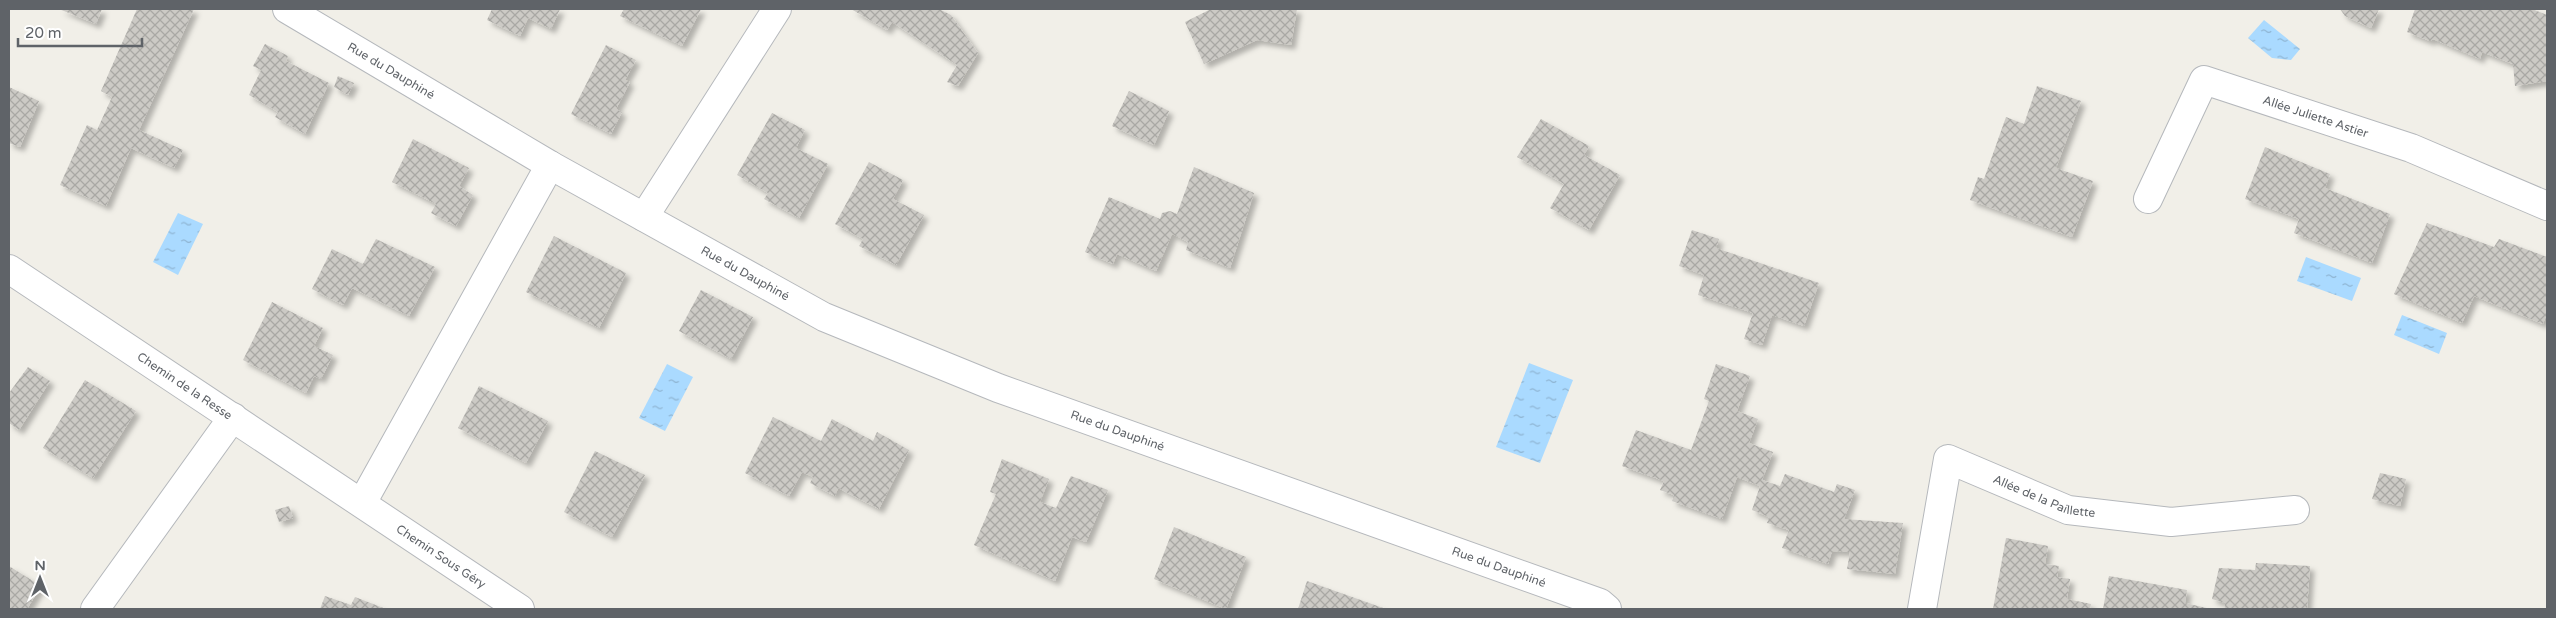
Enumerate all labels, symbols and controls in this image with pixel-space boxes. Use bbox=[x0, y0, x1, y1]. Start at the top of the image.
scale bar bbox=[18, 15, 141, 47]
text: 20 m bbox=[25, 24, 62, 42]
street label: Rue du Dauphiné bbox=[345, 40, 437, 102]
street label: Allée Juliette Astier bbox=[2261, 93, 2370, 141]
street label: Rue du Dauphiné bbox=[699, 243, 792, 303]
street label: Chemin de la Resse bbox=[135, 349, 235, 423]
street label: Rue du Dauphiné bbox=[1069, 408, 1167, 454]
street label: Allée de la Paillette bbox=[1991, 472, 2096, 520]
street label: Chemin Sous Géry bbox=[394, 522, 489, 592]
street label: Rue du Dauphiné bbox=[1450, 544, 1548, 590]
north arrow bbox=[15, 553, 65, 603]
text: N bbox=[34, 557, 46, 574]

